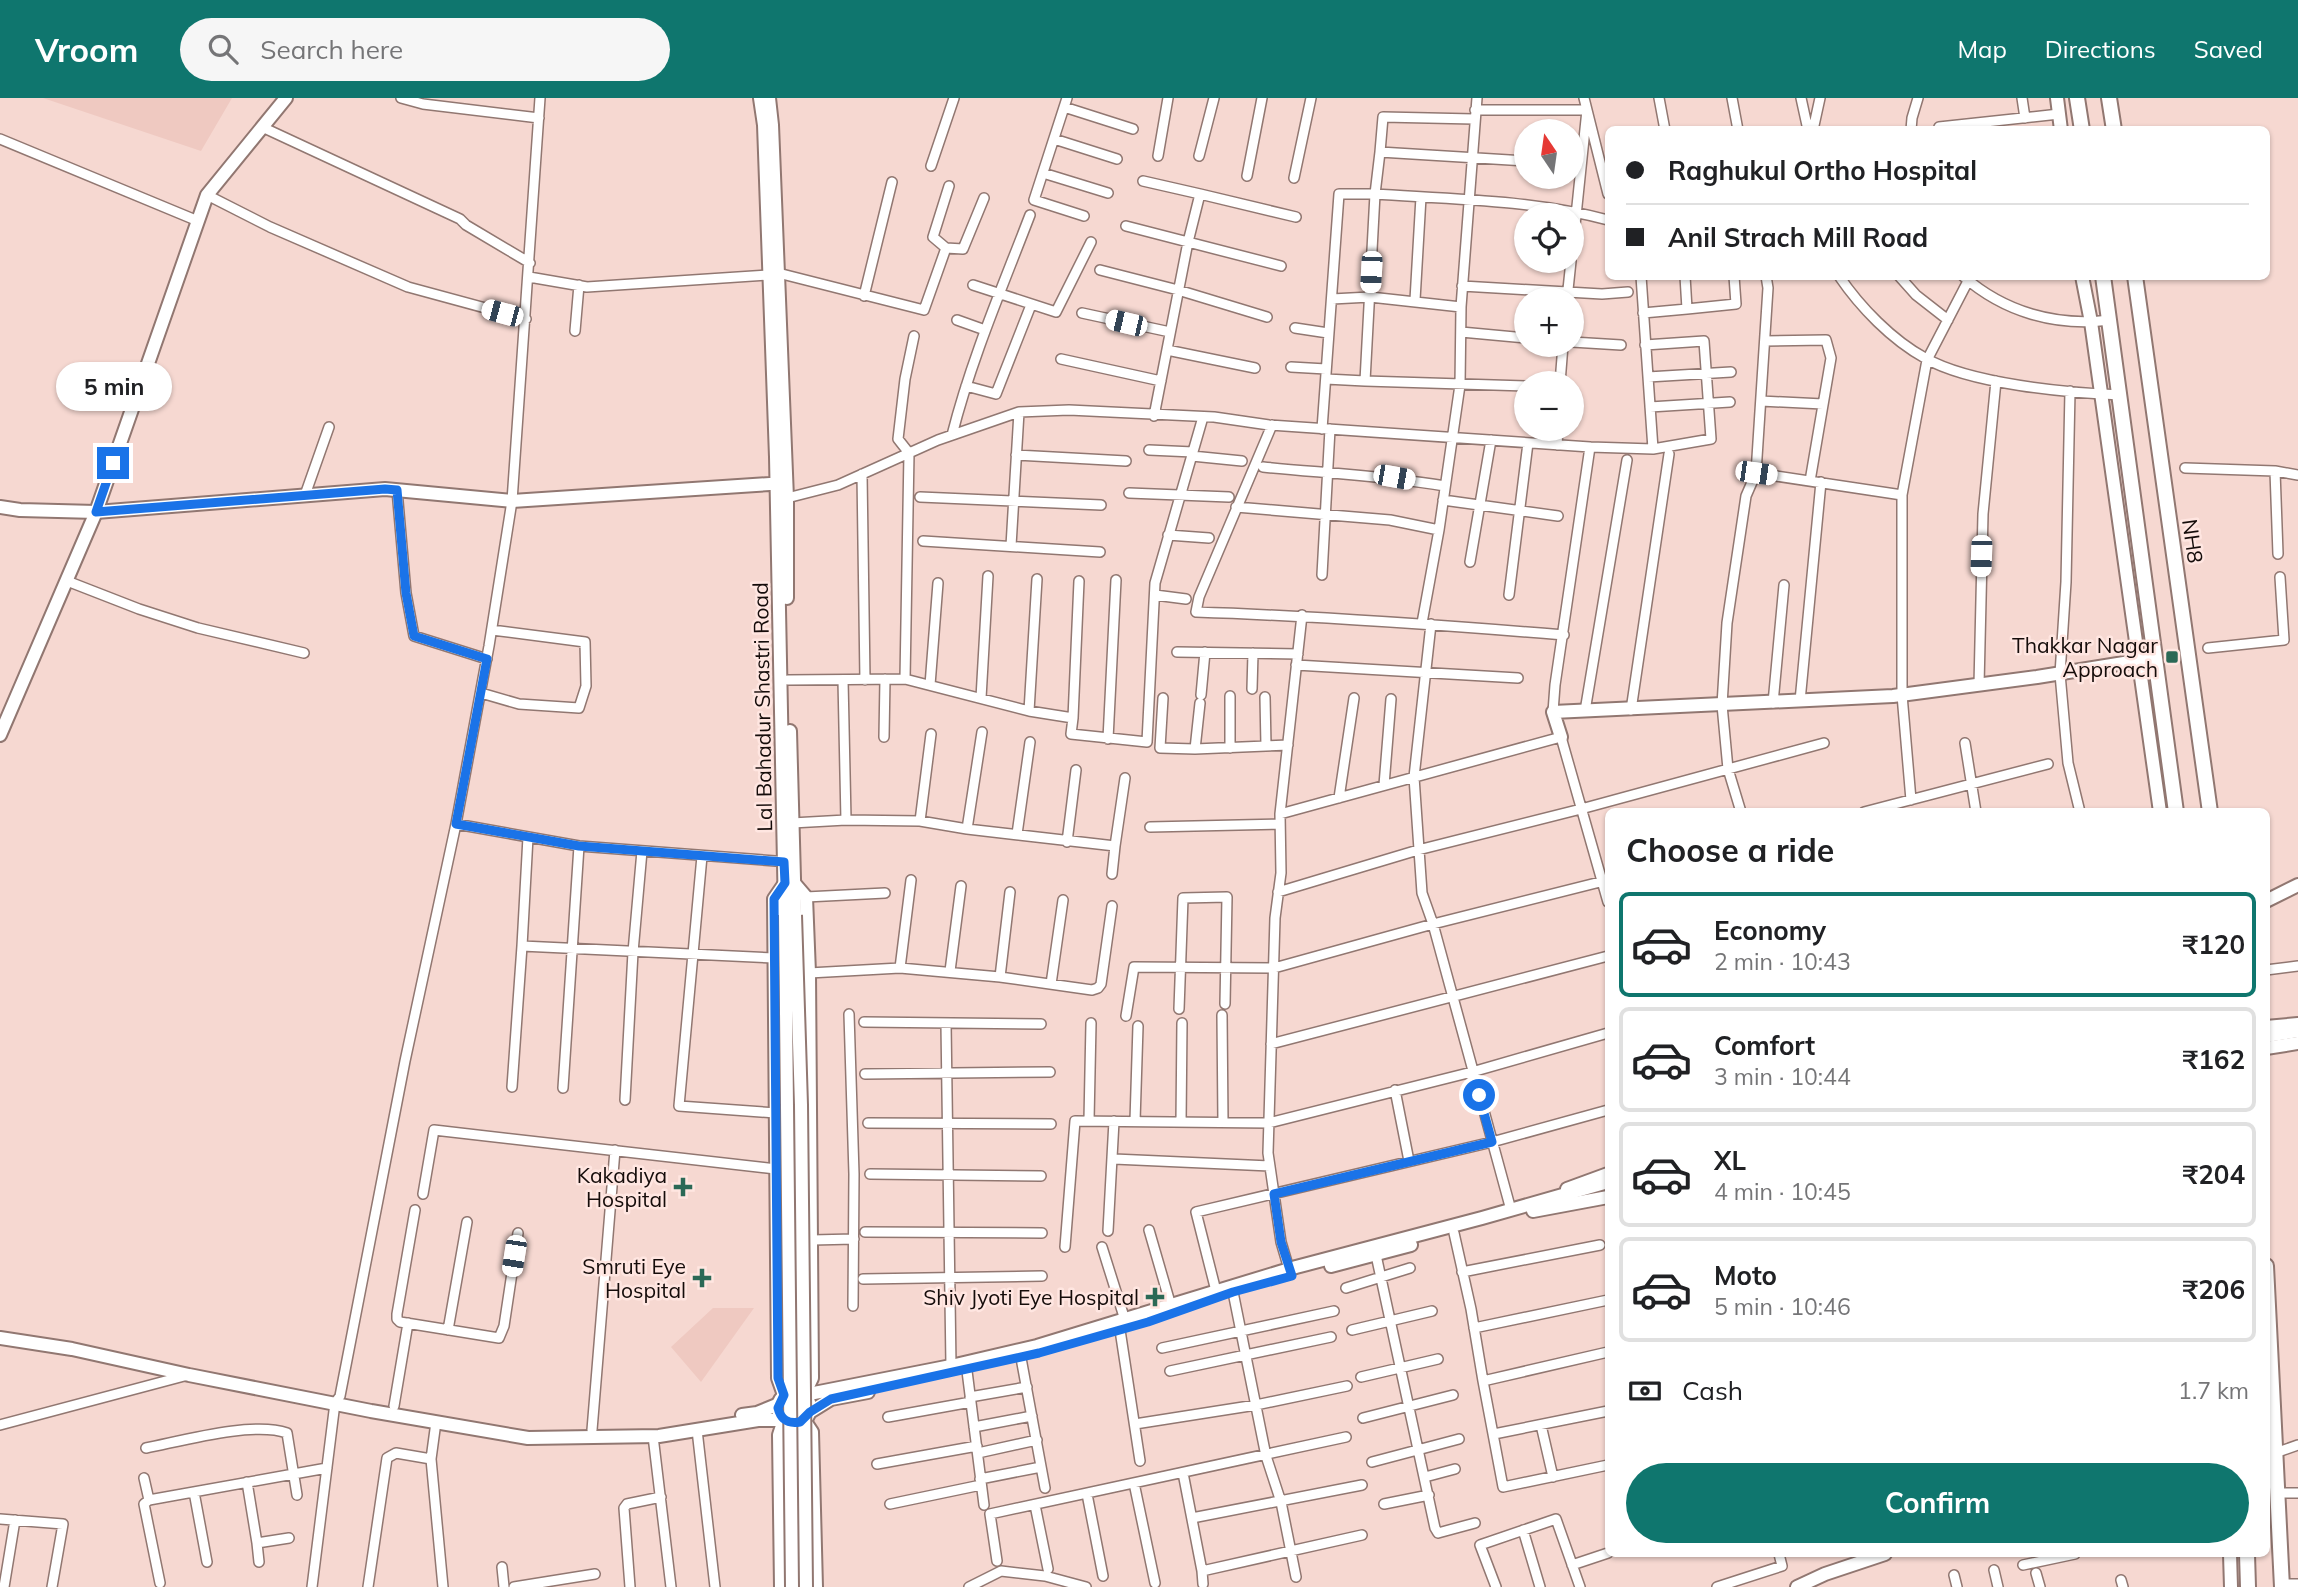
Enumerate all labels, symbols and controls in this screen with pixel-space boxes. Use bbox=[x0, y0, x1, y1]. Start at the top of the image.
search box bbox=[180, 18, 670, 81]
text: Vroom bbox=[35, 29, 138, 70]
icon: search bbox=[204, 30, 242, 68]
text: Search here bbox=[260, 33, 403, 66]
text: Map bbox=[1957, 34, 2007, 64]
text: Directions bbox=[2045, 34, 2156, 64]
text: Saved bbox=[2194, 34, 2263, 64]
north arrow bbox=[1514, 119, 1584, 189]
map controls bbox=[1514, 119, 1584, 441]
text: Raghukul Ortho Hospital bbox=[1668, 154, 1977, 187]
button: locate bbox=[1514, 203, 1584, 273]
text: Anil Strach Mill Road bbox=[1668, 221, 1928, 254]
car bbox=[1360, 250, 1383, 294]
button: + bbox=[1514, 287, 1584, 357]
car bbox=[479, 297, 526, 329]
car bbox=[1104, 308, 1149, 338]
callout: 5 min bbox=[55, 362, 171, 410]
button: − bbox=[1514, 371, 1584, 441]
text: 5 min bbox=[84, 372, 144, 401]
route end bbox=[97, 447, 129, 479]
car bbox=[1734, 460, 1779, 486]
car bbox=[1372, 463, 1417, 491]
street label: NH8 bbox=[2177, 517, 2209, 565]
car bbox=[1970, 535, 1993, 577]
street label: Lal Bahadur Shastri Road bbox=[747, 582, 777, 832]
place label: Thakkar Nagar Approach bbox=[2012, 632, 2158, 682]
marker: Thakkar Nagar Approach bbox=[2164, 649, 2180, 665]
text: Choose a ride bbox=[1626, 830, 1834, 870]
icon: car bbox=[1630, 913, 1693, 976]
text: Economy bbox=[1714, 914, 1826, 947]
text: ₹120 bbox=[2183, 928, 2245, 961]
text: 2 min · 10:43 bbox=[1714, 947, 1851, 976]
icon: car bbox=[1630, 1028, 1693, 1091]
text: Comfort bbox=[1714, 1029, 1815, 1062]
text: ₹162 bbox=[2183, 1043, 2245, 1076]
text: 3 min · 10:44 bbox=[1714, 1062, 1851, 1091]
route start bbox=[1463, 1079, 1495, 1111]
icon: car bbox=[1630, 1143, 1693, 1206]
text: XL bbox=[1714, 1144, 1746, 1177]
text: ₹204 bbox=[2183, 1158, 2245, 1191]
place label: Kakadiya Hospital bbox=[577, 1162, 667, 1212]
marker: Kakadiya Hospital bbox=[673, 1177, 693, 1197]
text: 4 min · 10:45 bbox=[1714, 1177, 1851, 1206]
car bbox=[501, 1234, 528, 1278]
place label: Smruti Eye Hospital bbox=[582, 1253, 686, 1303]
icon: car bbox=[1630, 1258, 1693, 1321]
text: Moto bbox=[1714, 1259, 1777, 1292]
marker: Smruti Eye Hospital bbox=[692, 1268, 712, 1288]
text: ₹206 bbox=[2183, 1273, 2245, 1306]
place label: Shiv Jyoti Eye Hospital bbox=[923, 1284, 1139, 1310]
marker: Shiv Jyoti Eye Hospital bbox=[1145, 1287, 1165, 1307]
text: 5 min · 10:46 bbox=[1714, 1292, 1851, 1321]
icon: cash bbox=[1626, 1372, 1664, 1410]
text: Cash bbox=[1682, 1374, 1743, 1407]
text: 1.7 km bbox=[2178, 1376, 2249, 1405]
button: Confirm bbox=[1626, 1463, 2249, 1543]

